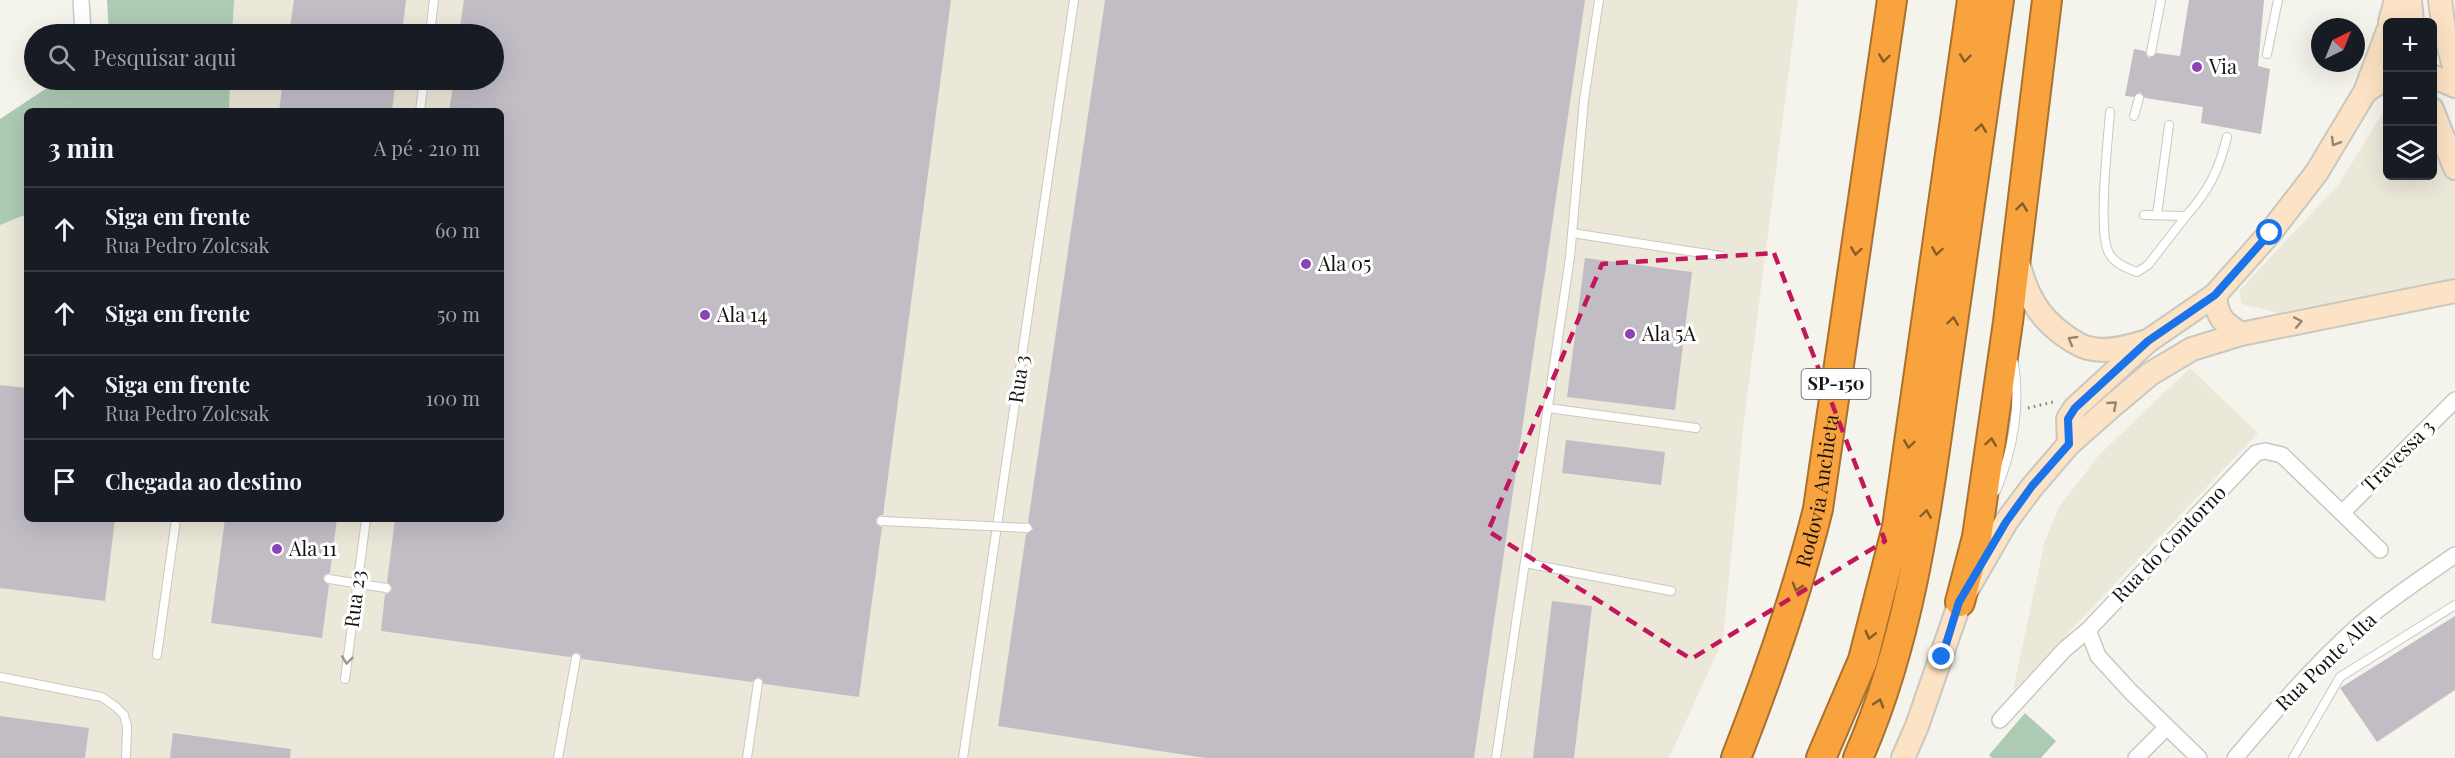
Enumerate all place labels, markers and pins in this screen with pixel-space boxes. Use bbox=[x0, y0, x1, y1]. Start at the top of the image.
place label: Via bbox=[2208, 52, 2237, 79]
marker: Via bbox=[2190, 60, 2204, 74]
place label: Ala 05 bbox=[1317, 249, 1371, 276]
marker: Ala 05 bbox=[1299, 257, 1313, 271]
place label: Ala 14 bbox=[716, 300, 767, 327]
marker: Ala 14 bbox=[698, 308, 712, 322]
place label: Ala 5A bbox=[1641, 319, 1696, 346]
marker: Ala 5A bbox=[1623, 327, 1637, 341]
place label: Ala 11 bbox=[288, 534, 337, 561]
marker: Ala 11 bbox=[270, 542, 284, 556]

